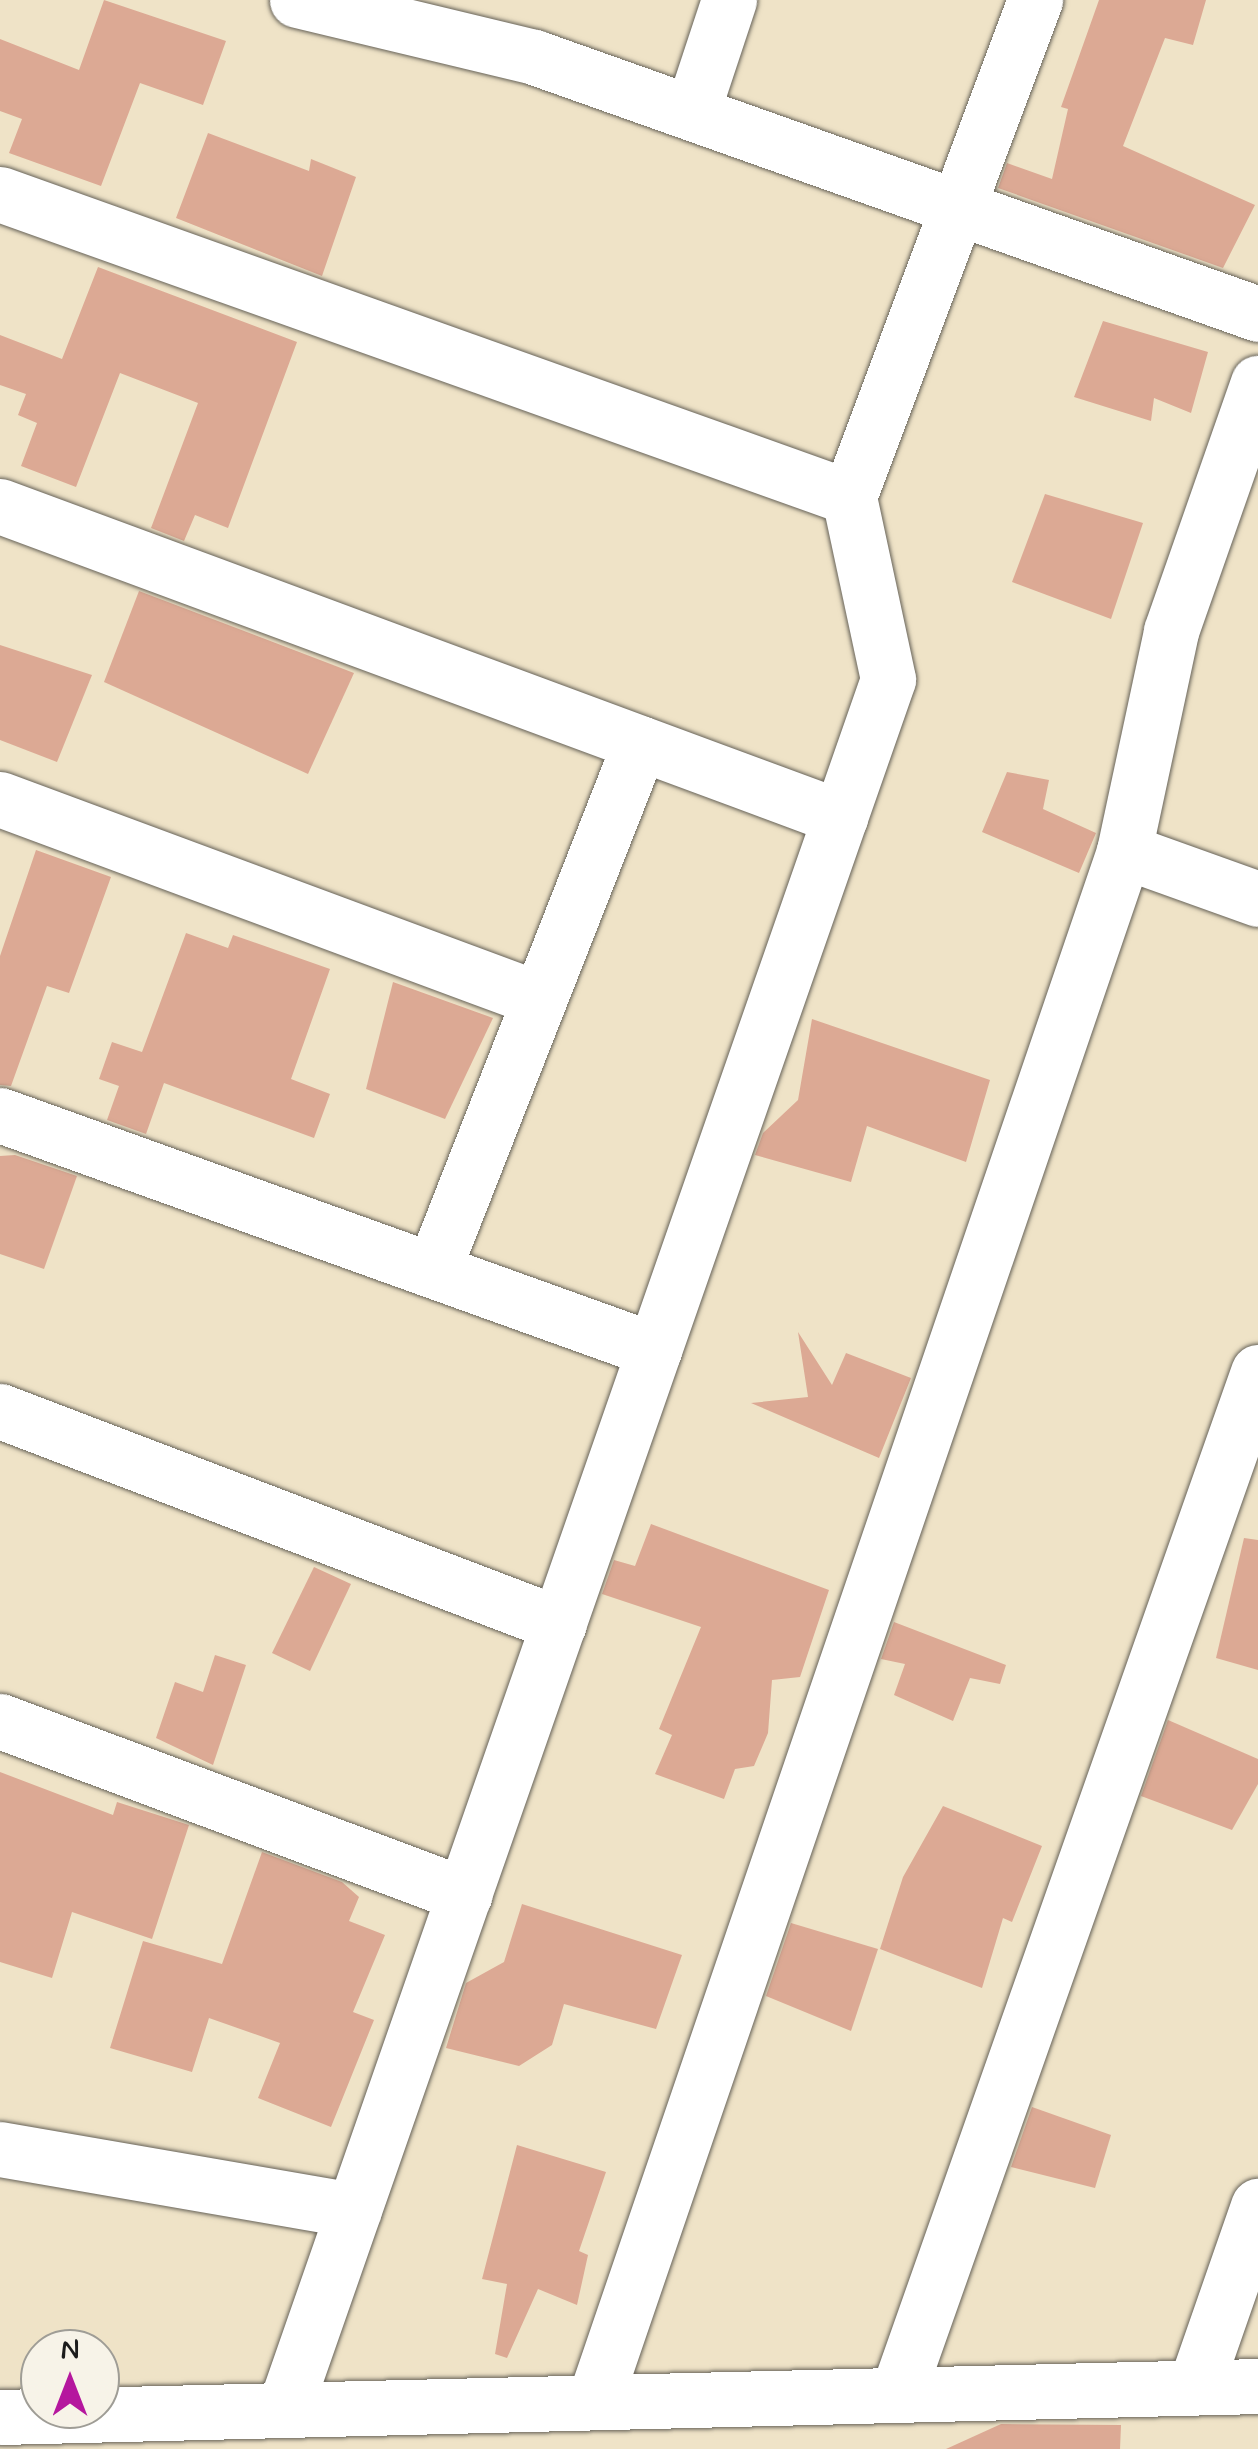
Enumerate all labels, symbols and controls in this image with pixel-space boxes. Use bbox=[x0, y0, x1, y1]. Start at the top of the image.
north arrow bbox=[20, 2329, 120, 2429]
text: N bbox=[61, 2332, 79, 2369]

